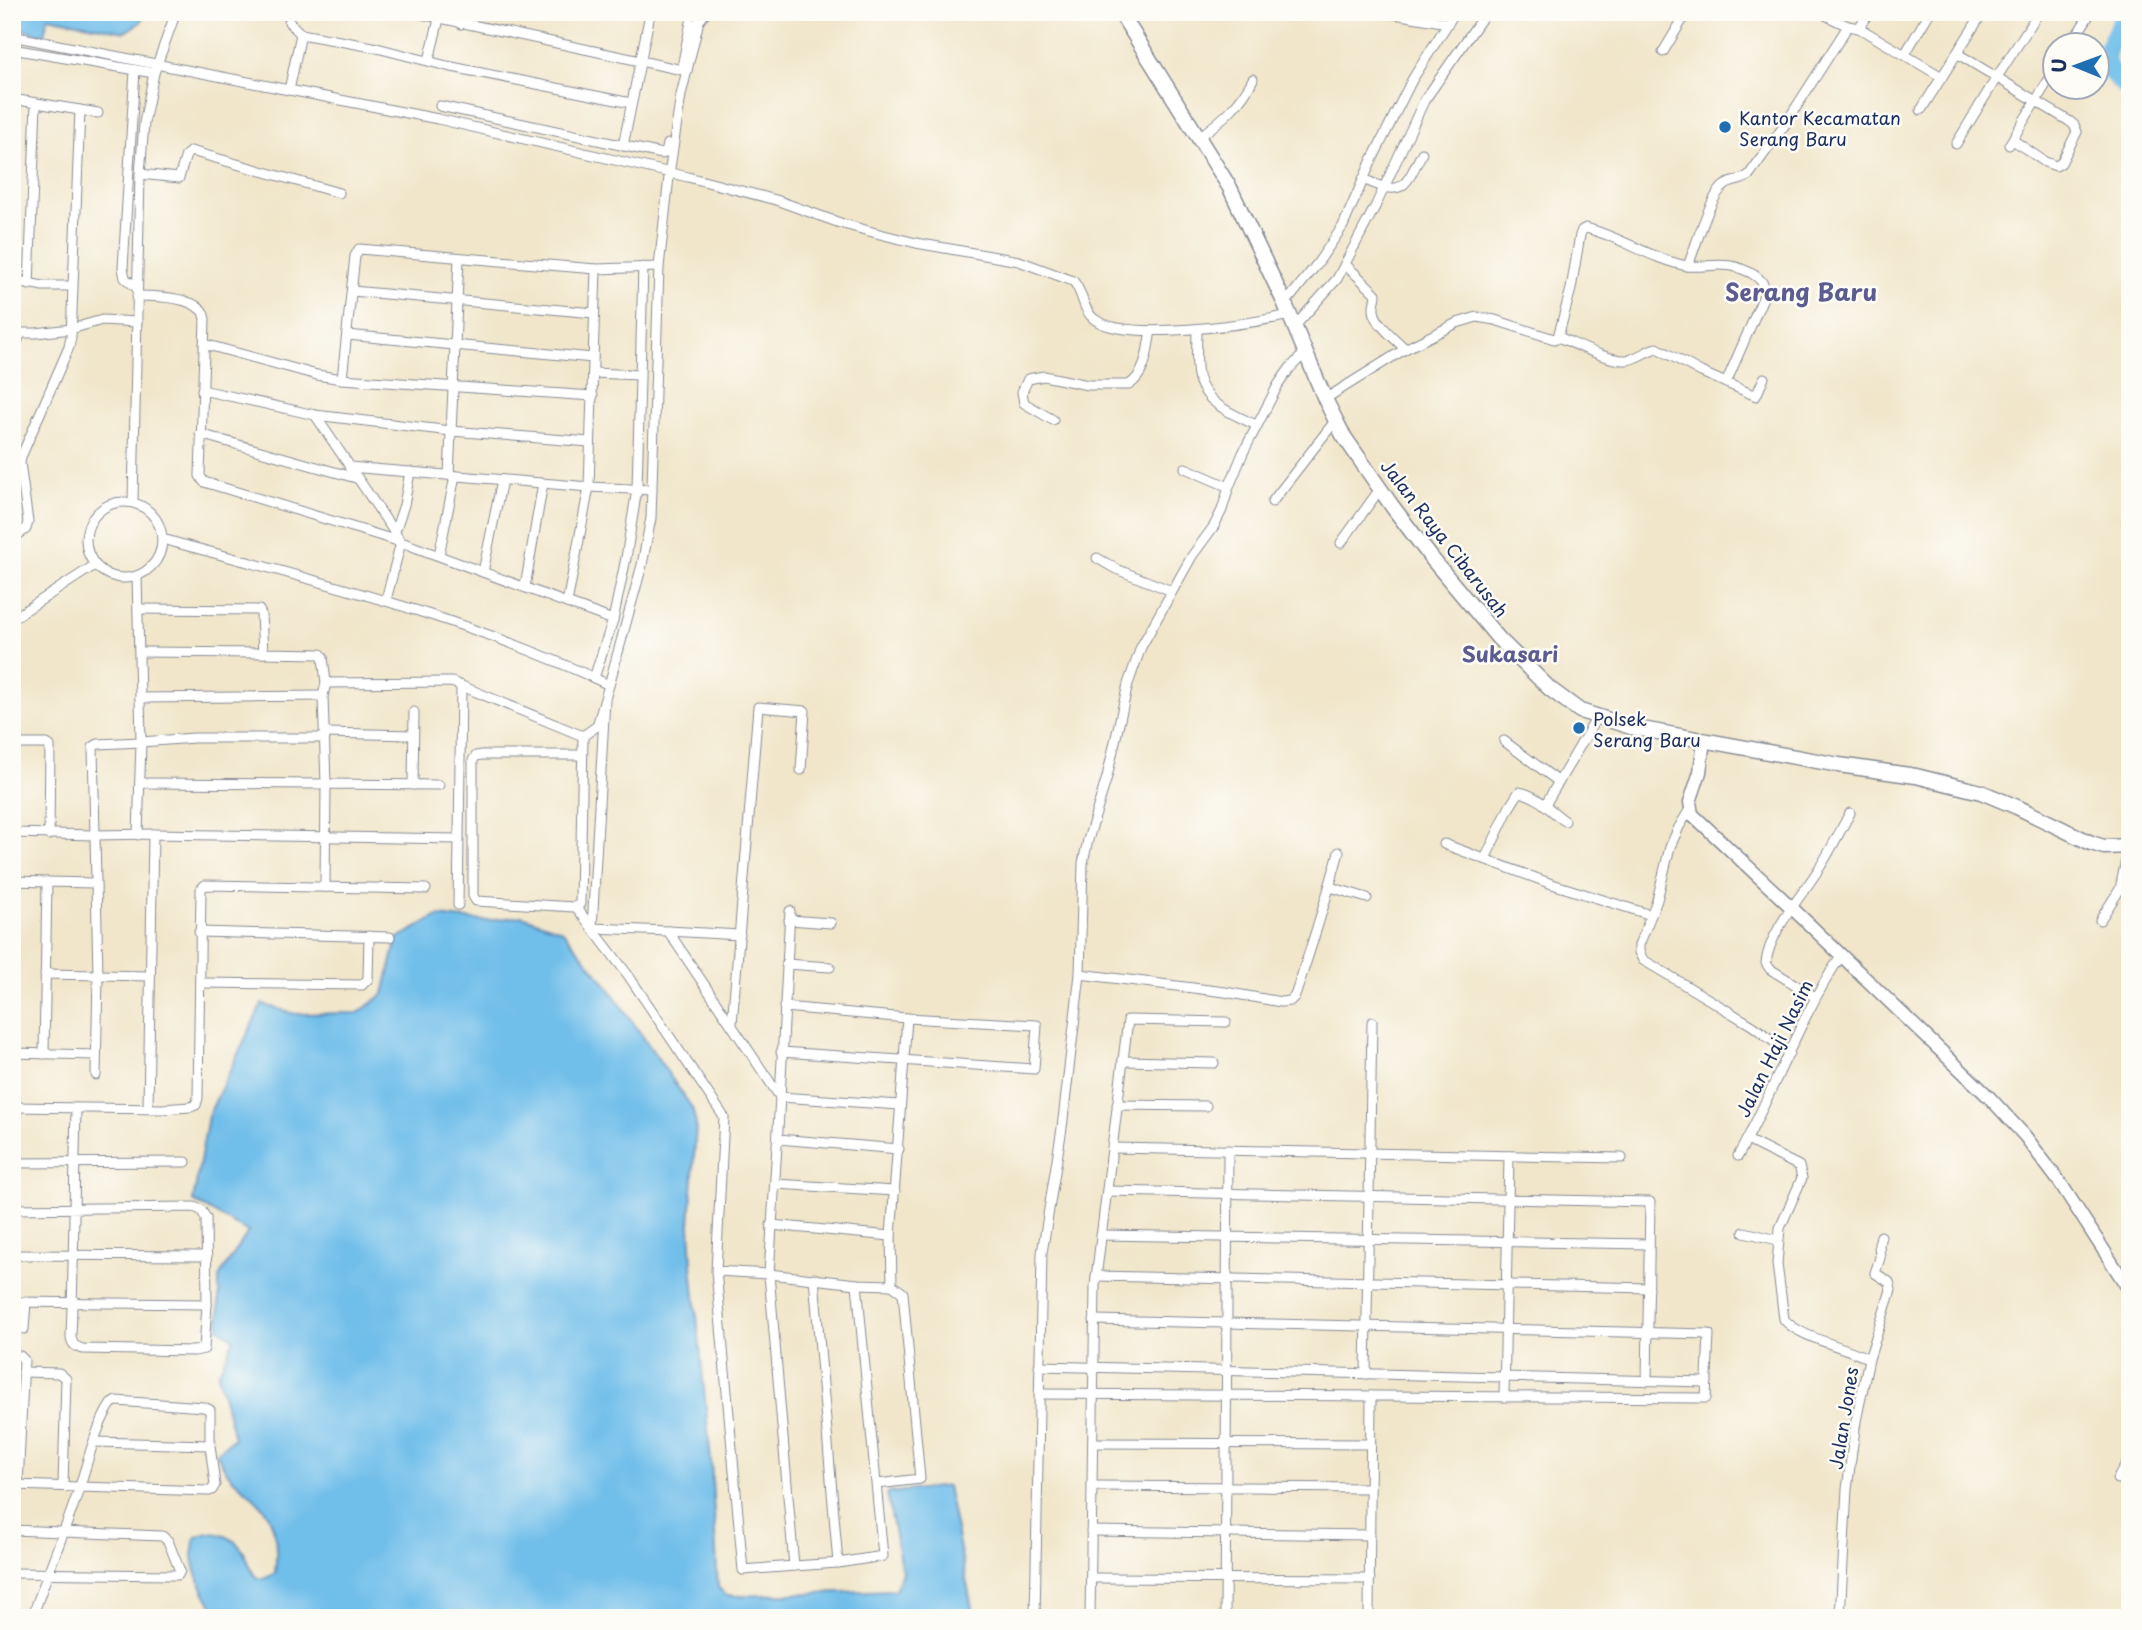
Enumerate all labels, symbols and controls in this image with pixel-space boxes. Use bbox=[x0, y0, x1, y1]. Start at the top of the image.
north arrow bbox=[2040, 32, 2110, 102]
text: U bbox=[2044, 58, 2072, 73]
place label: Kantor Kecamatan Serang Baru bbox=[1739, 104, 1901, 152]
marker: Kantor Kecamatan Serang Baru bbox=[1717, 119, 1733, 135]
district label: Serang Baru bbox=[1725, 273, 1877, 309]
street label: Jalan Raya Cibarusah bbox=[1375, 453, 1515, 623]
district label: Sukasari bbox=[1462, 637, 1558, 669]
place label: Polsek Serang Baru bbox=[1593, 705, 1701, 753]
marker: Polsek Serang Baru bbox=[1571, 720, 1587, 736]
street label: Jalan Haji Nasim bbox=[1729, 975, 1819, 1121]
street label: Jalan Jones bbox=[1822, 1365, 1864, 1471]

